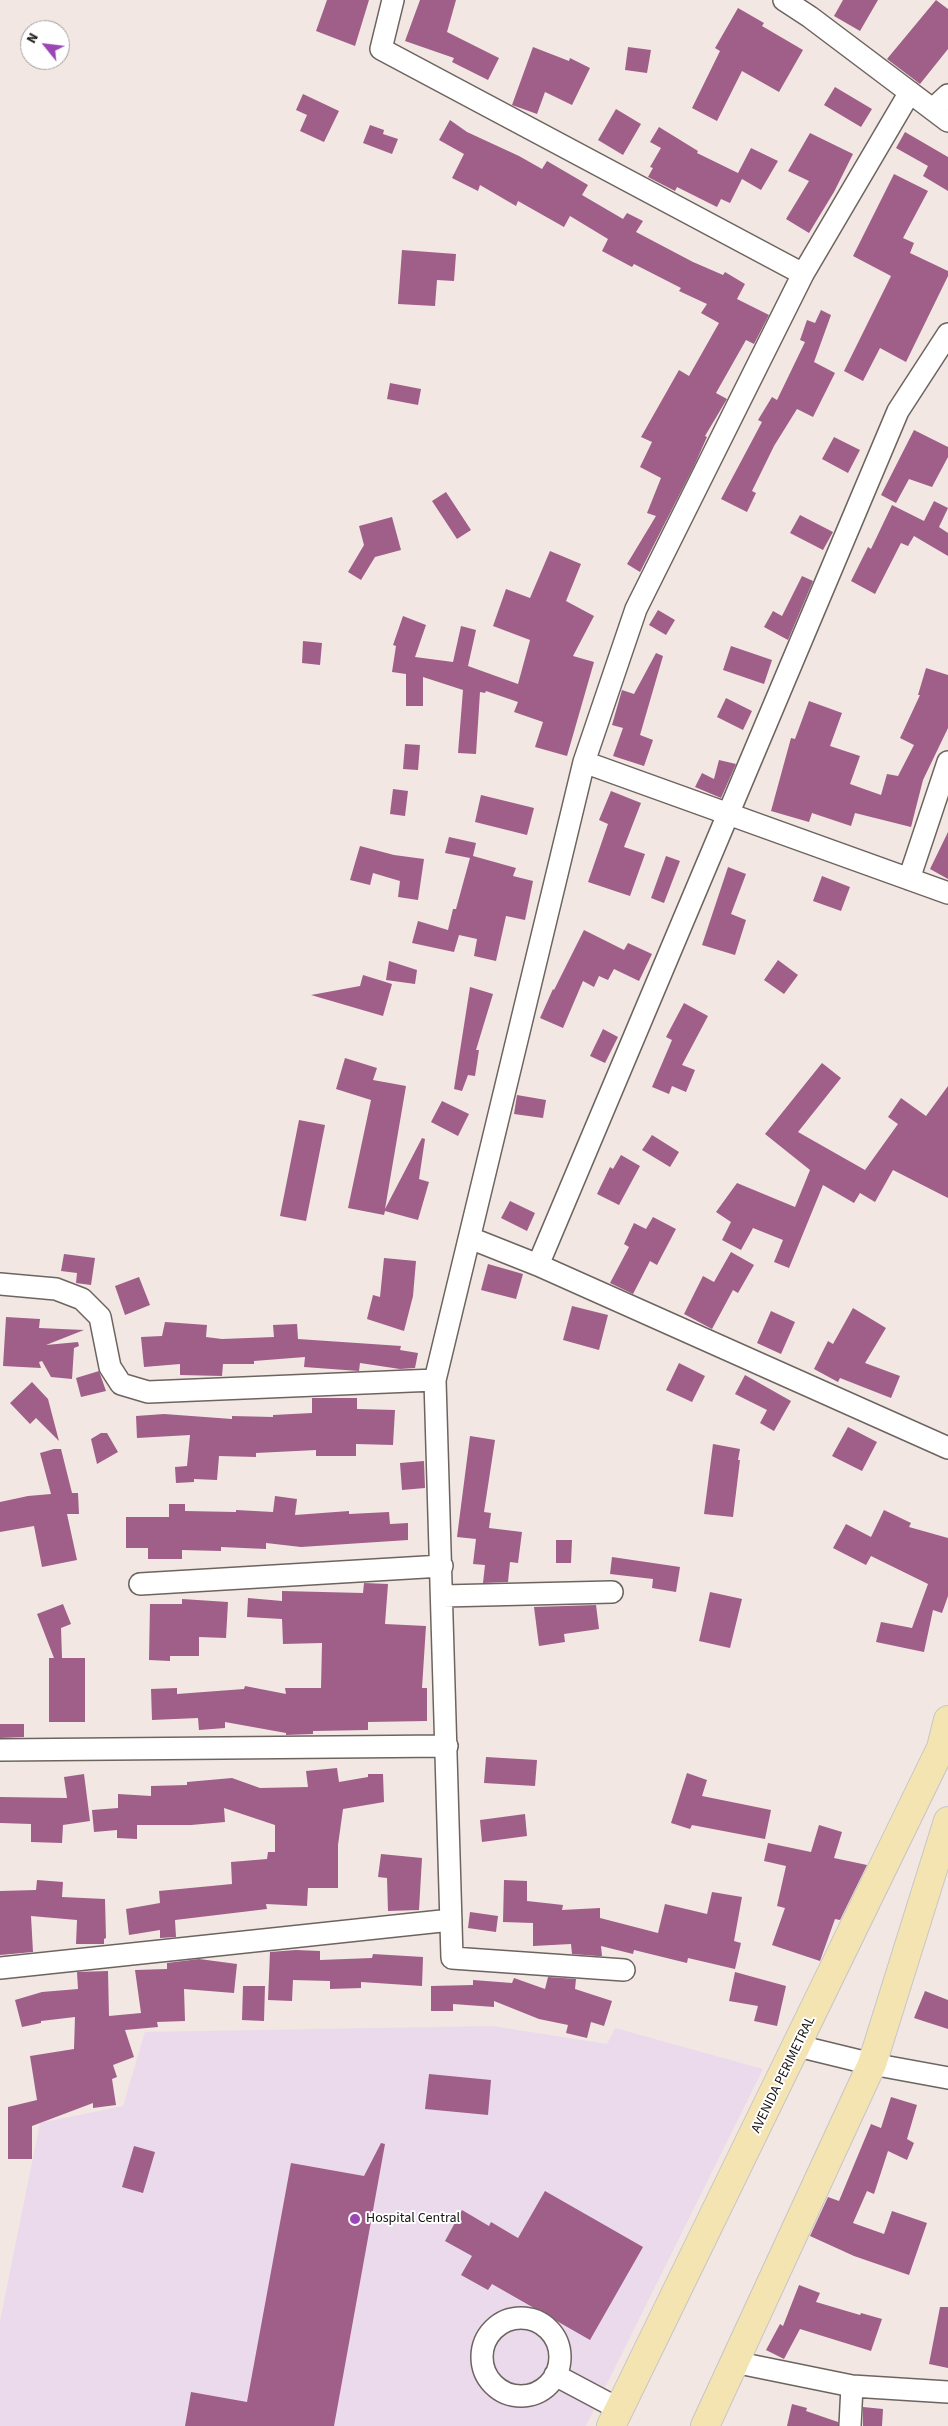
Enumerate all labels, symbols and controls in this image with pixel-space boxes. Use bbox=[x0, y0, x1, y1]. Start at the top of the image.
north arrow bbox=[20, 20, 70, 70]
text: N bbox=[22, 29, 44, 47]
street label: AVENIDA PERIMETRAL bbox=[748, 2014, 820, 2136]
place label: Hospital Central bbox=[366, 2211, 460, 2227]
marker: Hospital Central bbox=[348, 2212, 362, 2226]

